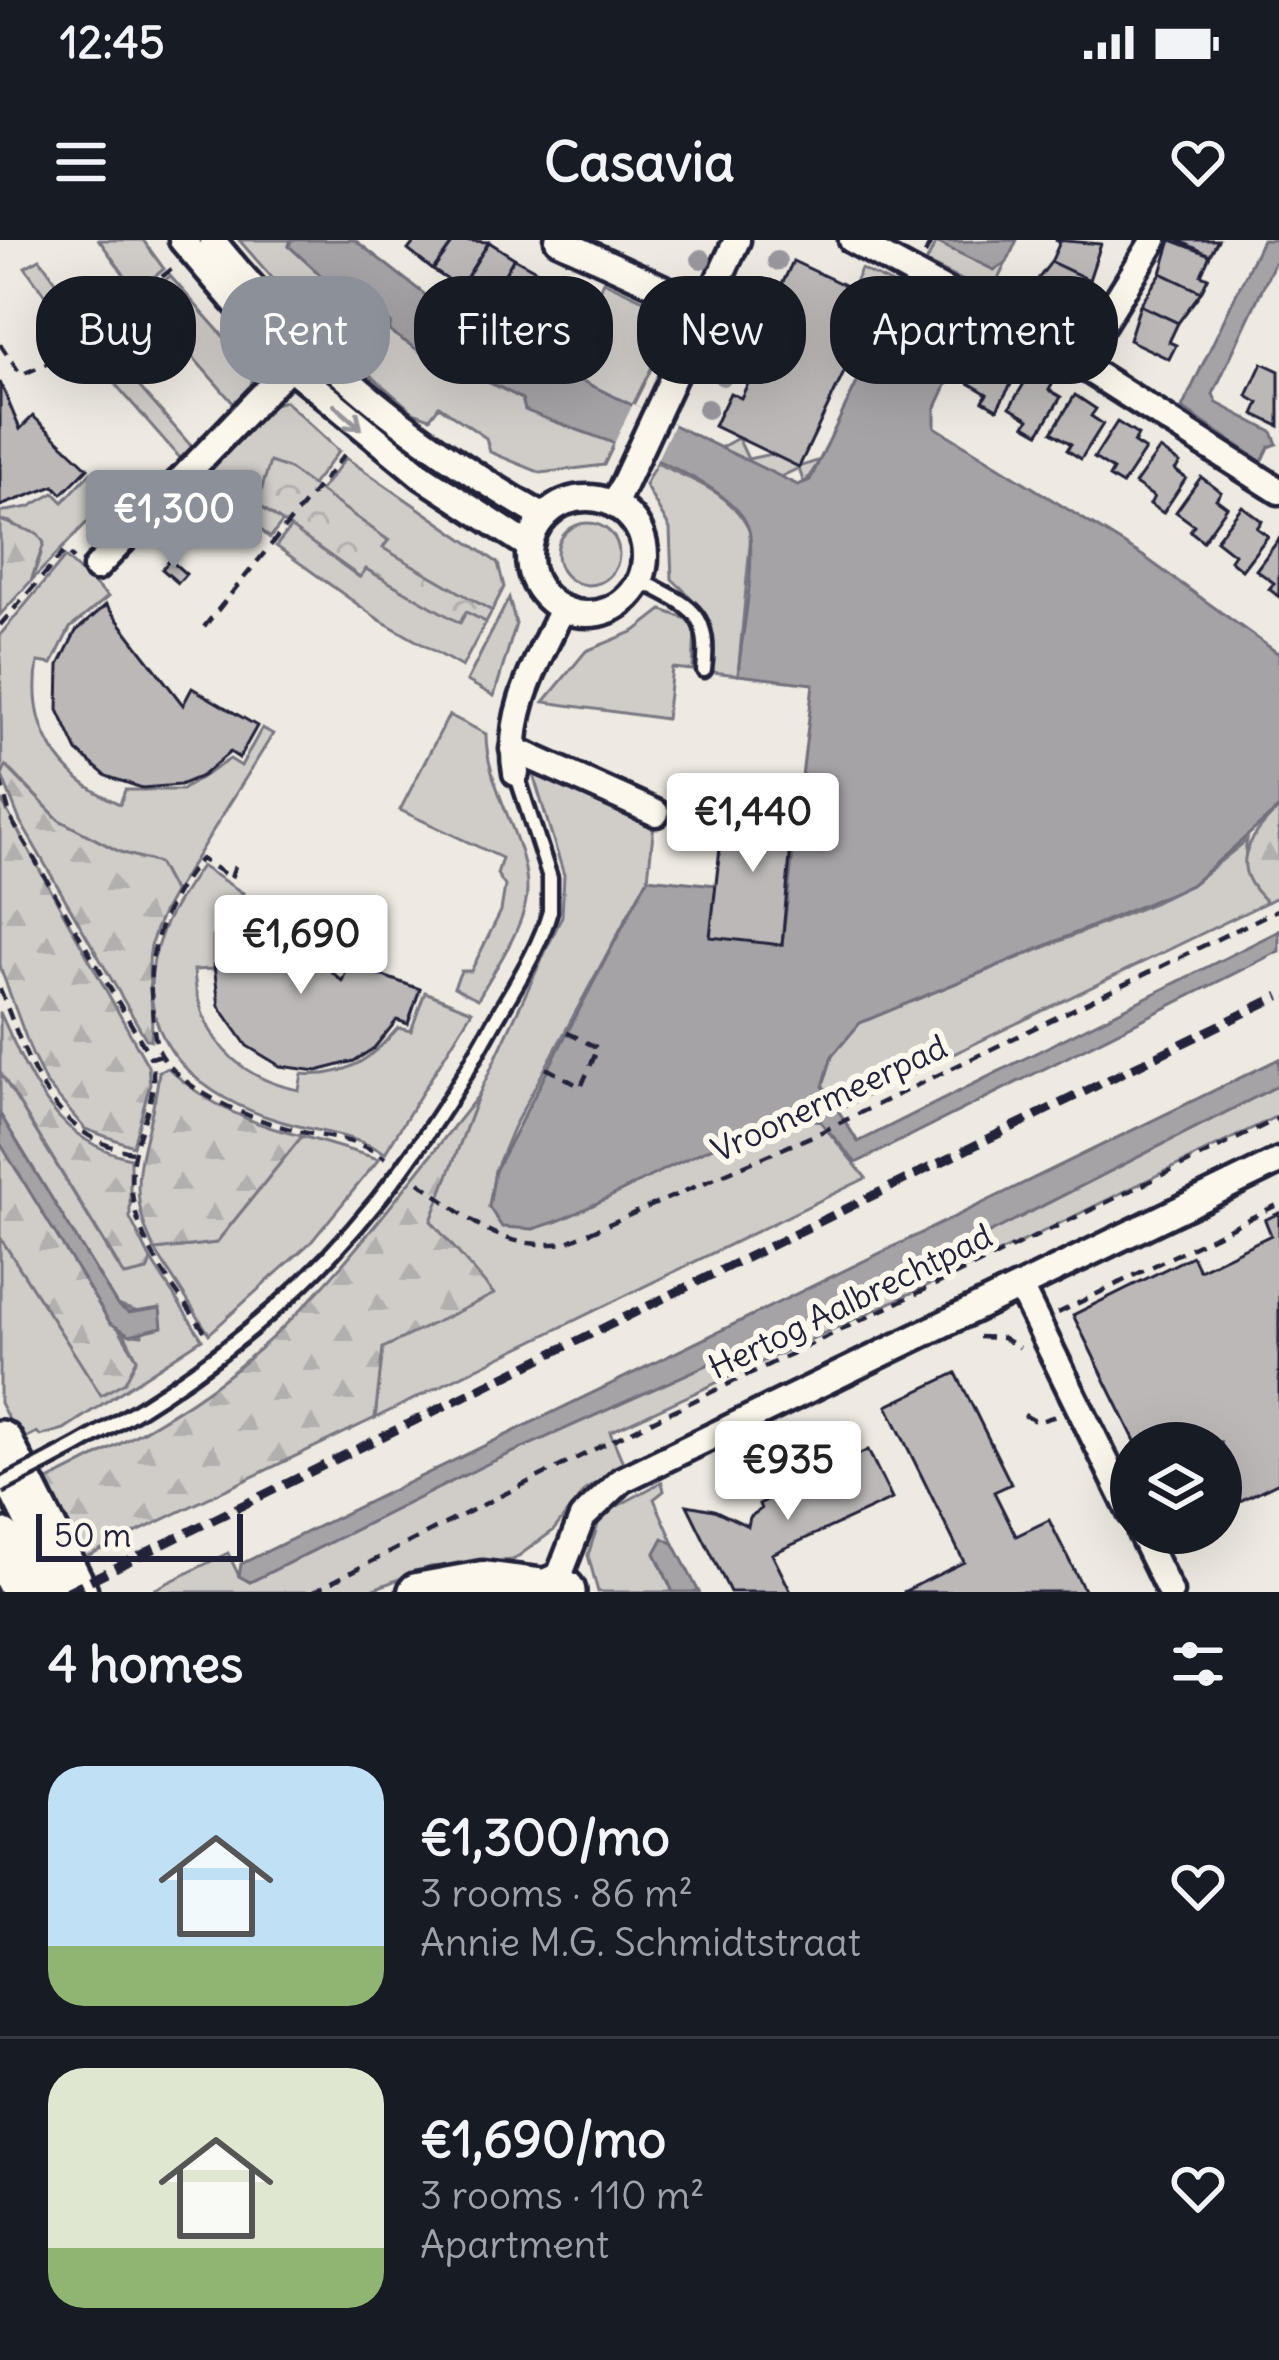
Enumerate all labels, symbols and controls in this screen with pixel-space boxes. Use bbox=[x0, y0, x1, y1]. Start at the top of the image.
text: 12:45 bbox=[60, 14, 165, 70]
text: Casavia bbox=[544, 128, 735, 196]
icon: menu bbox=[48, 129, 114, 195]
icon: heart bbox=[1165, 129, 1231, 195]
chip: Buy bbox=[36, 276, 196, 384]
chip: Rent bbox=[220, 276, 390, 384]
chip: Filters bbox=[414, 276, 613, 384]
chip: New bbox=[637, 276, 806, 384]
chip: Apartment bbox=[830, 276, 1118, 384]
one-way arrow bbox=[332, 403, 362, 430]
pin: €1,300 bbox=[76, 470, 272, 572]
text: €1,300 bbox=[113, 484, 235, 533]
pin: €1,440 bbox=[655, 773, 851, 875]
text: €1,440 bbox=[694, 787, 812, 836]
pin: €1,690 bbox=[203, 895, 399, 997]
text: €1,690 bbox=[242, 909, 360, 958]
street label: Vroonermeerpad bbox=[705, 1025, 953, 1171]
street label: Hertog Aalbrechtpad bbox=[701, 1214, 999, 1388]
pin: €935 bbox=[717, 1421, 859, 1523]
map controls bbox=[1110, 1422, 1242, 1554]
button: layers bbox=[1110, 1422, 1242, 1554]
text: €935 bbox=[742, 1435, 834, 1484]
scale bar bbox=[36, 1508, 243, 1561]
text: 50 m bbox=[54, 1514, 131, 1556]
icon: filters bbox=[1165, 1631, 1231, 1697]
text: 4 homes bbox=[48, 1632, 243, 1696]
text: €1,300/mo bbox=[420, 1805, 670, 1869]
icon: home bbox=[144, 1814, 288, 1958]
icon: heart bbox=[1165, 1853, 1231, 1919]
text: 3 rooms · 86 m² bbox=[420, 1869, 693, 1918]
text: Annie M.G. Schmidtstraat bbox=[420, 1918, 861, 1967]
text: €1,690/mo bbox=[420, 2107, 666, 2171]
icon: home bbox=[144, 2116, 288, 2260]
icon: heart bbox=[1165, 2155, 1231, 2221]
text: 3 rooms · 110 m² bbox=[420, 2171, 705, 2220]
text: Apartment bbox=[420, 2220, 609, 2269]

